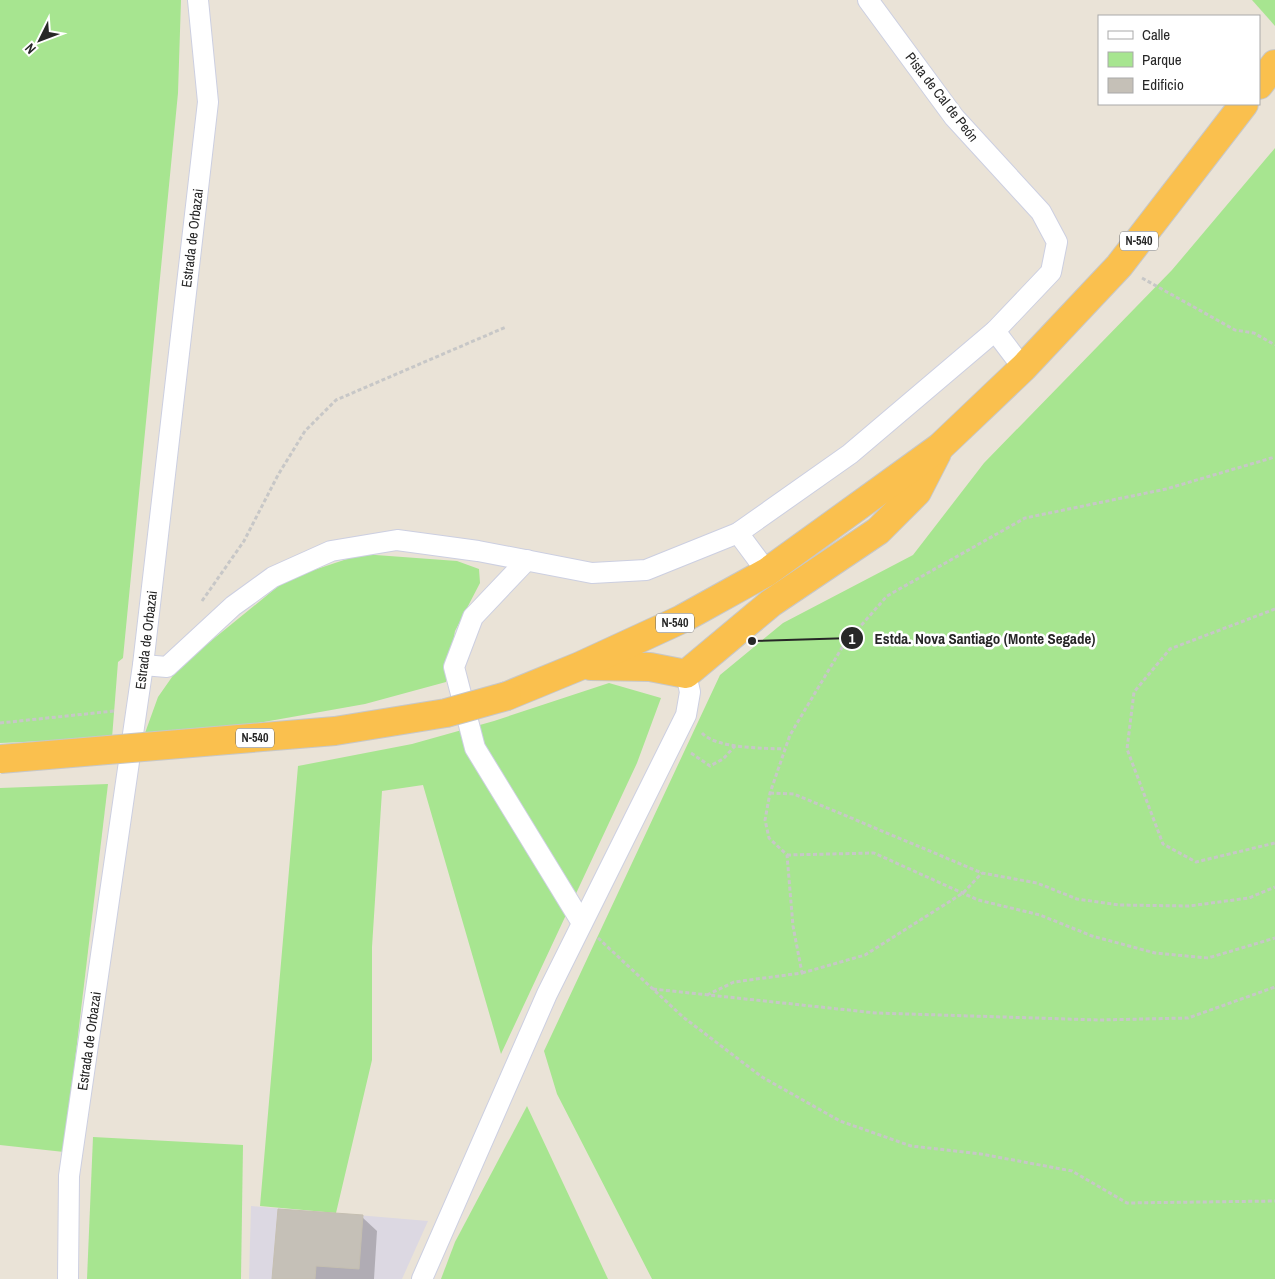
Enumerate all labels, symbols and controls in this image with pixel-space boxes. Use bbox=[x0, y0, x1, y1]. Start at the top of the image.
north arrow bbox=[15, 15, 65, 65]
legend bbox=[1098, 15, 1260, 105]
text: Calle bbox=[1142, 24, 1170, 45]
text: N bbox=[21, 40, 40, 58]
street label: Pista de Cal de Peón bbox=[902, 49, 982, 145]
text: Parque bbox=[1142, 49, 1182, 70]
text: Edificio bbox=[1142, 74, 1184, 95]
street label: Estrada de Orbazai bbox=[177, 187, 207, 289]
road number: N-540 bbox=[1120, 232, 1158, 250]
street label: Estrada de Orbazai bbox=[131, 589, 161, 691]
road number: N-540 bbox=[656, 614, 694, 632]
callout: Estda. Nova Santiago (Monte Segade) bbox=[840, 623, 1106, 653]
text: 1 bbox=[849, 628, 856, 649]
text: Estda. Nova Santiago (Monte Segade) bbox=[875, 628, 1095, 649]
road number: N-540 bbox=[236, 728, 274, 748]
street label: Estrada de Orbazai bbox=[73, 990, 105, 1092]

